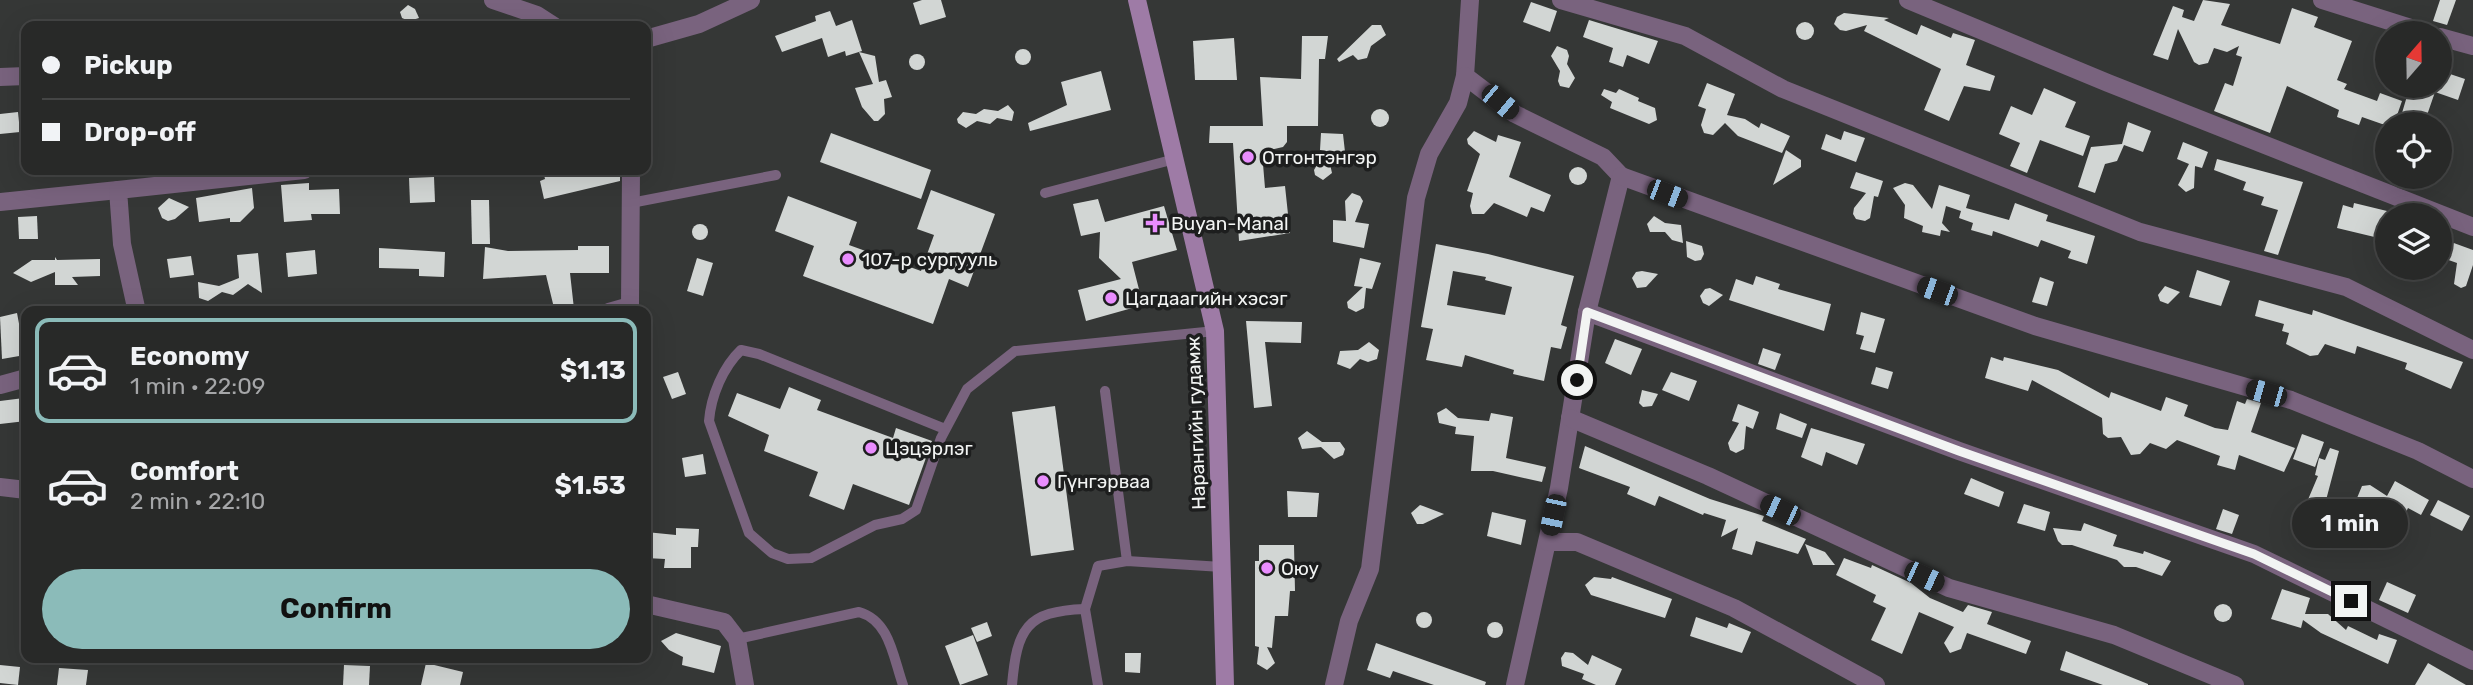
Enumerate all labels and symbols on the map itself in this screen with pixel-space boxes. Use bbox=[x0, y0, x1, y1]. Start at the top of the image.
north arrow bbox=[2375, 21, 2452, 98]
car bbox=[1478, 80, 1523, 124]
place label: Отгонтэнгэр bbox=[1262, 146, 1377, 169]
marker: Отгонтэнгэр bbox=[1240, 149, 1256, 165]
car bbox=[1644, 177, 1691, 211]
place label: Buyan-Manal bbox=[1171, 212, 1289, 235]
marker: Buyan-Manal bbox=[1145, 213, 1165, 233]
place label: 107-р сургууль bbox=[862, 248, 998, 271]
marker: 107-р сургууль bbox=[840, 251, 856, 267]
car bbox=[1914, 274, 1961, 308]
place label: Цагдаагийн хэсэг bbox=[1125, 287, 1287, 310]
marker: Цагдаагийн хэсэг bbox=[1103, 290, 1119, 306]
street label: Нарангийн гудамж bbox=[1181, 336, 1211, 510]
route start bbox=[1561, 364, 1593, 396]
car bbox=[2243, 377, 2290, 409]
place label: Цэцэрлэг bbox=[885, 437, 973, 460]
marker: Цэцэрлэг bbox=[863, 440, 879, 456]
place label: Гүнгэрваа bbox=[1057, 470, 1150, 493]
marker: Гүнгэрваа bbox=[1035, 473, 1051, 489]
car bbox=[1539, 492, 1568, 538]
car bbox=[1757, 492, 1804, 528]
callout: 1 min bbox=[2293, 500, 2409, 548]
place label: Оюу bbox=[1281, 557, 1319, 580]
car bbox=[1901, 559, 1948, 595]
marker: Оюу bbox=[1259, 560, 1275, 576]
route end bbox=[2335, 585, 2367, 617]

